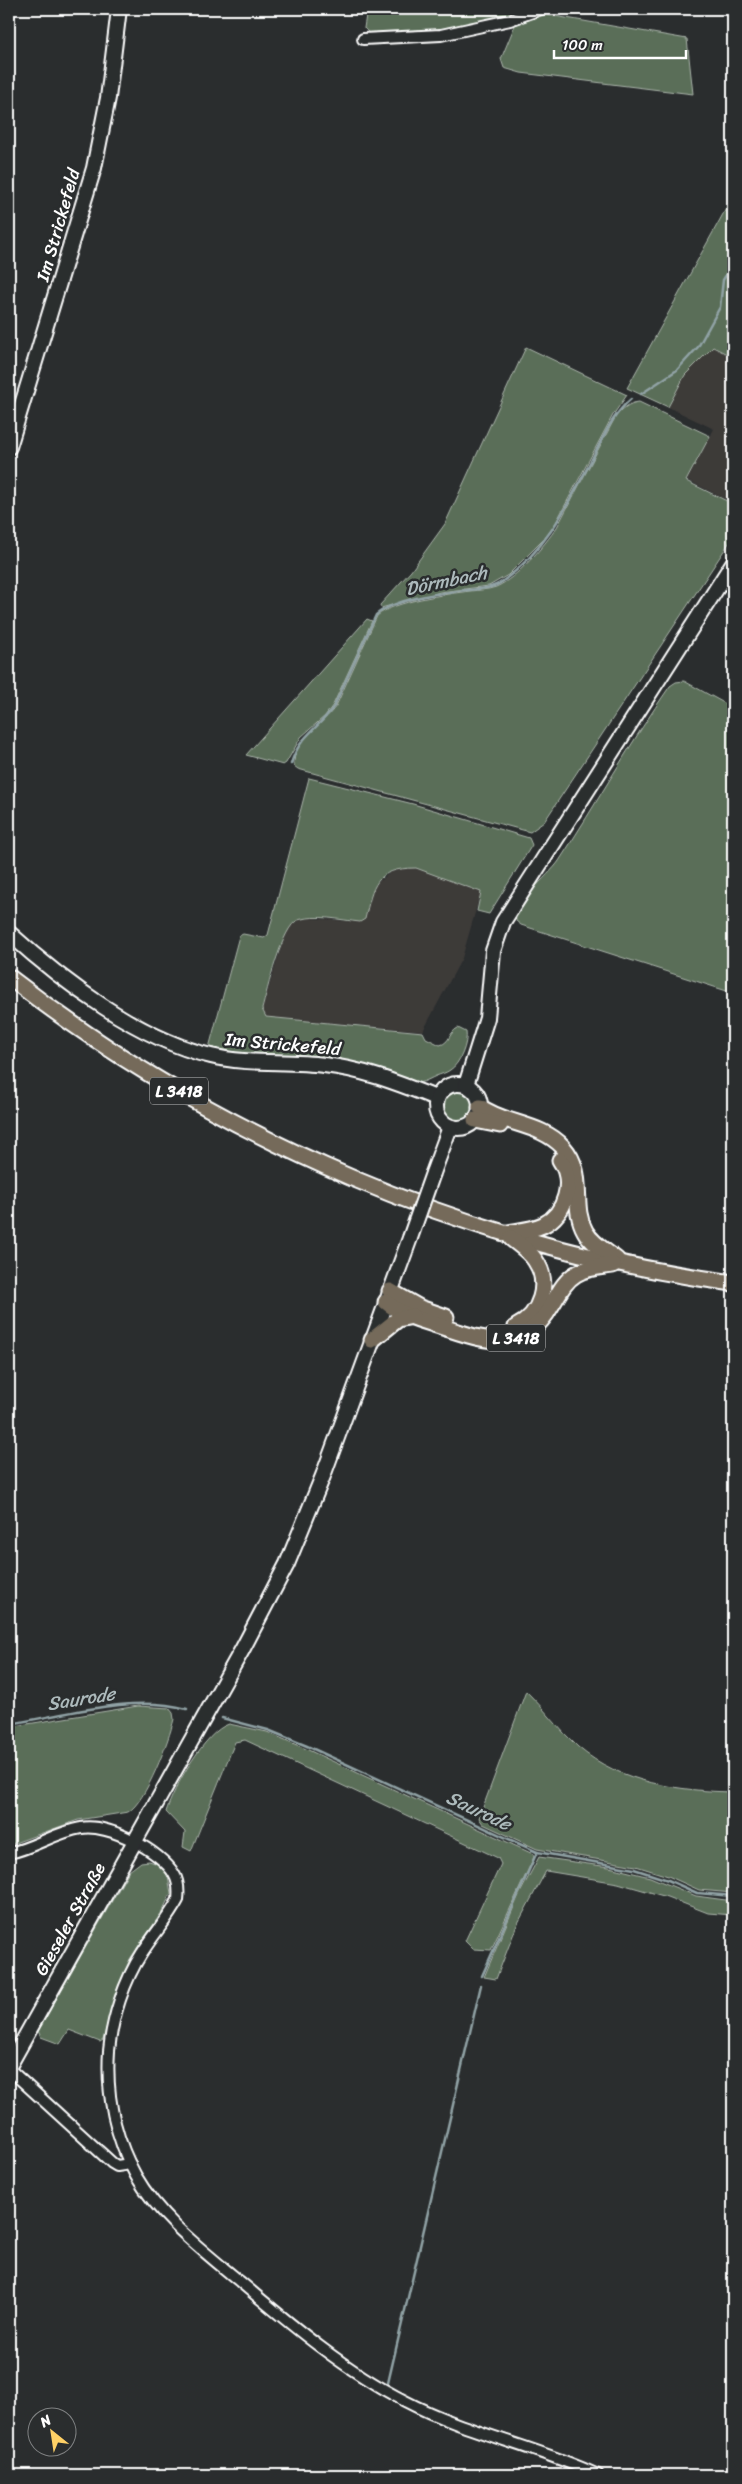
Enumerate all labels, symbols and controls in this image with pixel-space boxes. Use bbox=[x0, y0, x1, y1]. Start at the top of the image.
scale bar bbox=[554, 28, 687, 60]
text: 100 m bbox=[562, 32, 603, 58]
street label: Im Strickefeld bbox=[26, 163, 90, 286]
water label: Dörmbach bbox=[402, 555, 492, 605]
street label: Im Strickefeld bbox=[223, 1023, 344, 1065]
road number: L 3418 bbox=[150, 1078, 208, 1104]
road number: L 3418 bbox=[487, 1325, 545, 1352]
water label: Saurode bbox=[45, 1676, 120, 1720]
water label: Saurode bbox=[441, 1781, 519, 1841]
street label: Gieseler Straße bbox=[26, 1856, 115, 1982]
north arrow bbox=[28, 2406, 78, 2456]
text: N bbox=[34, 2408, 56, 2435]

